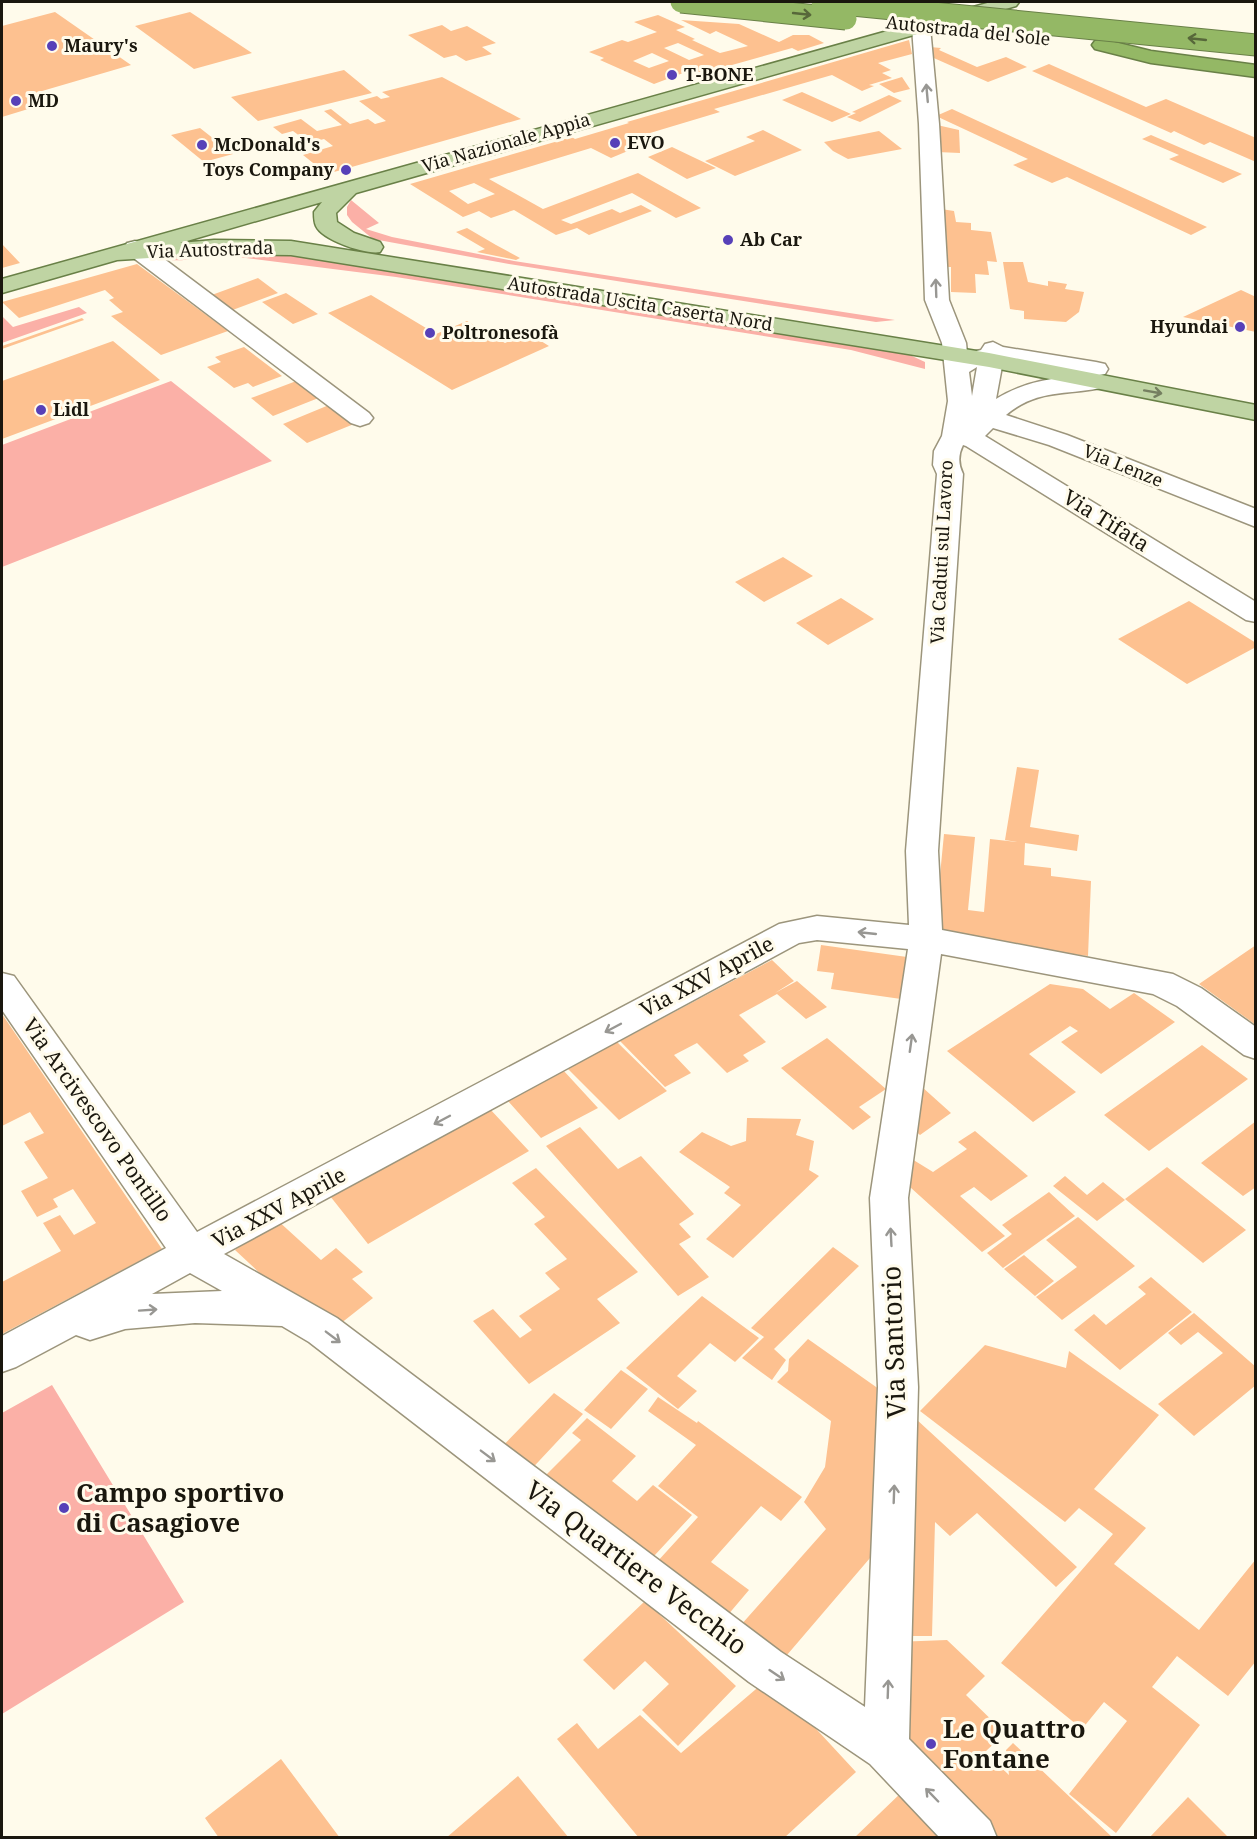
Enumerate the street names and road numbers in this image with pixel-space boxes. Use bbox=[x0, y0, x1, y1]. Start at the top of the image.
street label: Autostrada del Sole bbox=[885, 9, 1052, 51]
street label: Via Nazionale Appia bbox=[419, 106, 593, 178]
street label: Via Autostrada bbox=[146, 235, 274, 263]
street label: Autostrada Uscita Caserta Nord bbox=[506, 270, 774, 336]
street label: Via Lenze bbox=[1080, 438, 1167, 492]
street label: Via Caduti sul Lavoro bbox=[924, 459, 958, 644]
street label: Via Tifata bbox=[1058, 483, 1155, 558]
street label: Via XXV Aprile bbox=[635, 929, 778, 1023]
street label: Via Arcivescovo Pontillo bbox=[17, 1012, 179, 1227]
street label: Via XXV Aprile bbox=[207, 1160, 350, 1254]
street label: Via Santorio bbox=[872, 1265, 914, 1419]
street label: Via Quartiere Vecchio bbox=[518, 1472, 755, 1663]

